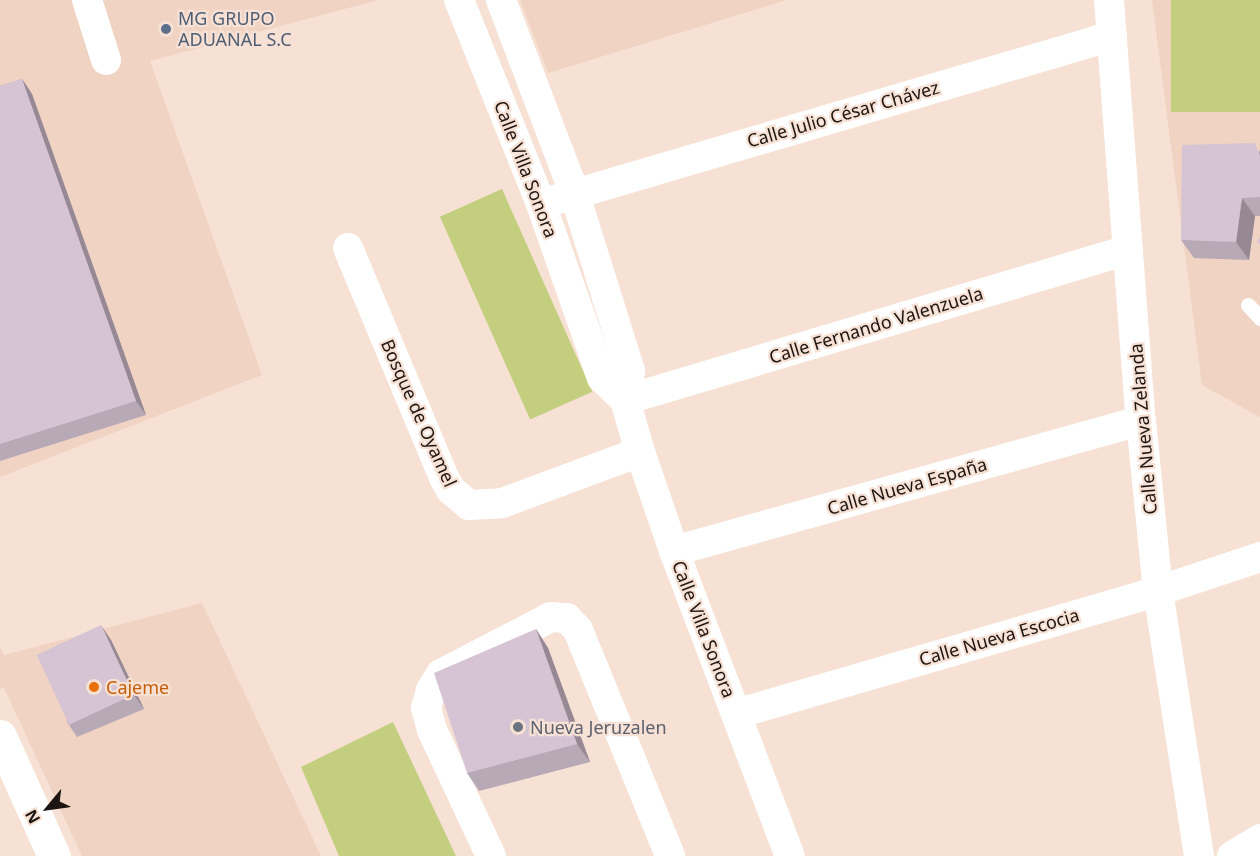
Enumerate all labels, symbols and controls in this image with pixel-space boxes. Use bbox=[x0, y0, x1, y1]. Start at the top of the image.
place label: MG GRUPO ADUANAL S.C bbox=[178, 8, 292, 50]
marker: MG GRUPO ADUANAL S.C bbox=[159, 22, 173, 36]
street label: Calle Julio César Chávez bbox=[744, 76, 942, 152]
street label: Calle Villa Sonora bbox=[490, 97, 562, 241]
street label: Calle Fernando Valenzuela bbox=[766, 282, 986, 368]
street label: Bosque de Oyamel bbox=[377, 336, 461, 490]
street label: Calle Nueva Zelanda bbox=[1125, 343, 1161, 515]
street label: Calle Nueva España bbox=[825, 453, 989, 519]
street label: Calle Villa Sonora bbox=[668, 557, 740, 701]
street label: Calle Nueva Escocia bbox=[916, 604, 1082, 670]
place label: Cajeme bbox=[106, 676, 169, 698]
marker: Cajeme bbox=[87, 680, 101, 694]
place label: Nueva Jeruzalen bbox=[530, 716, 667, 738]
marker: Nueva Jeruzalen bbox=[511, 720, 525, 734]
north arrow bbox=[18, 778, 78, 838]
text: N bbox=[19, 806, 45, 828]

